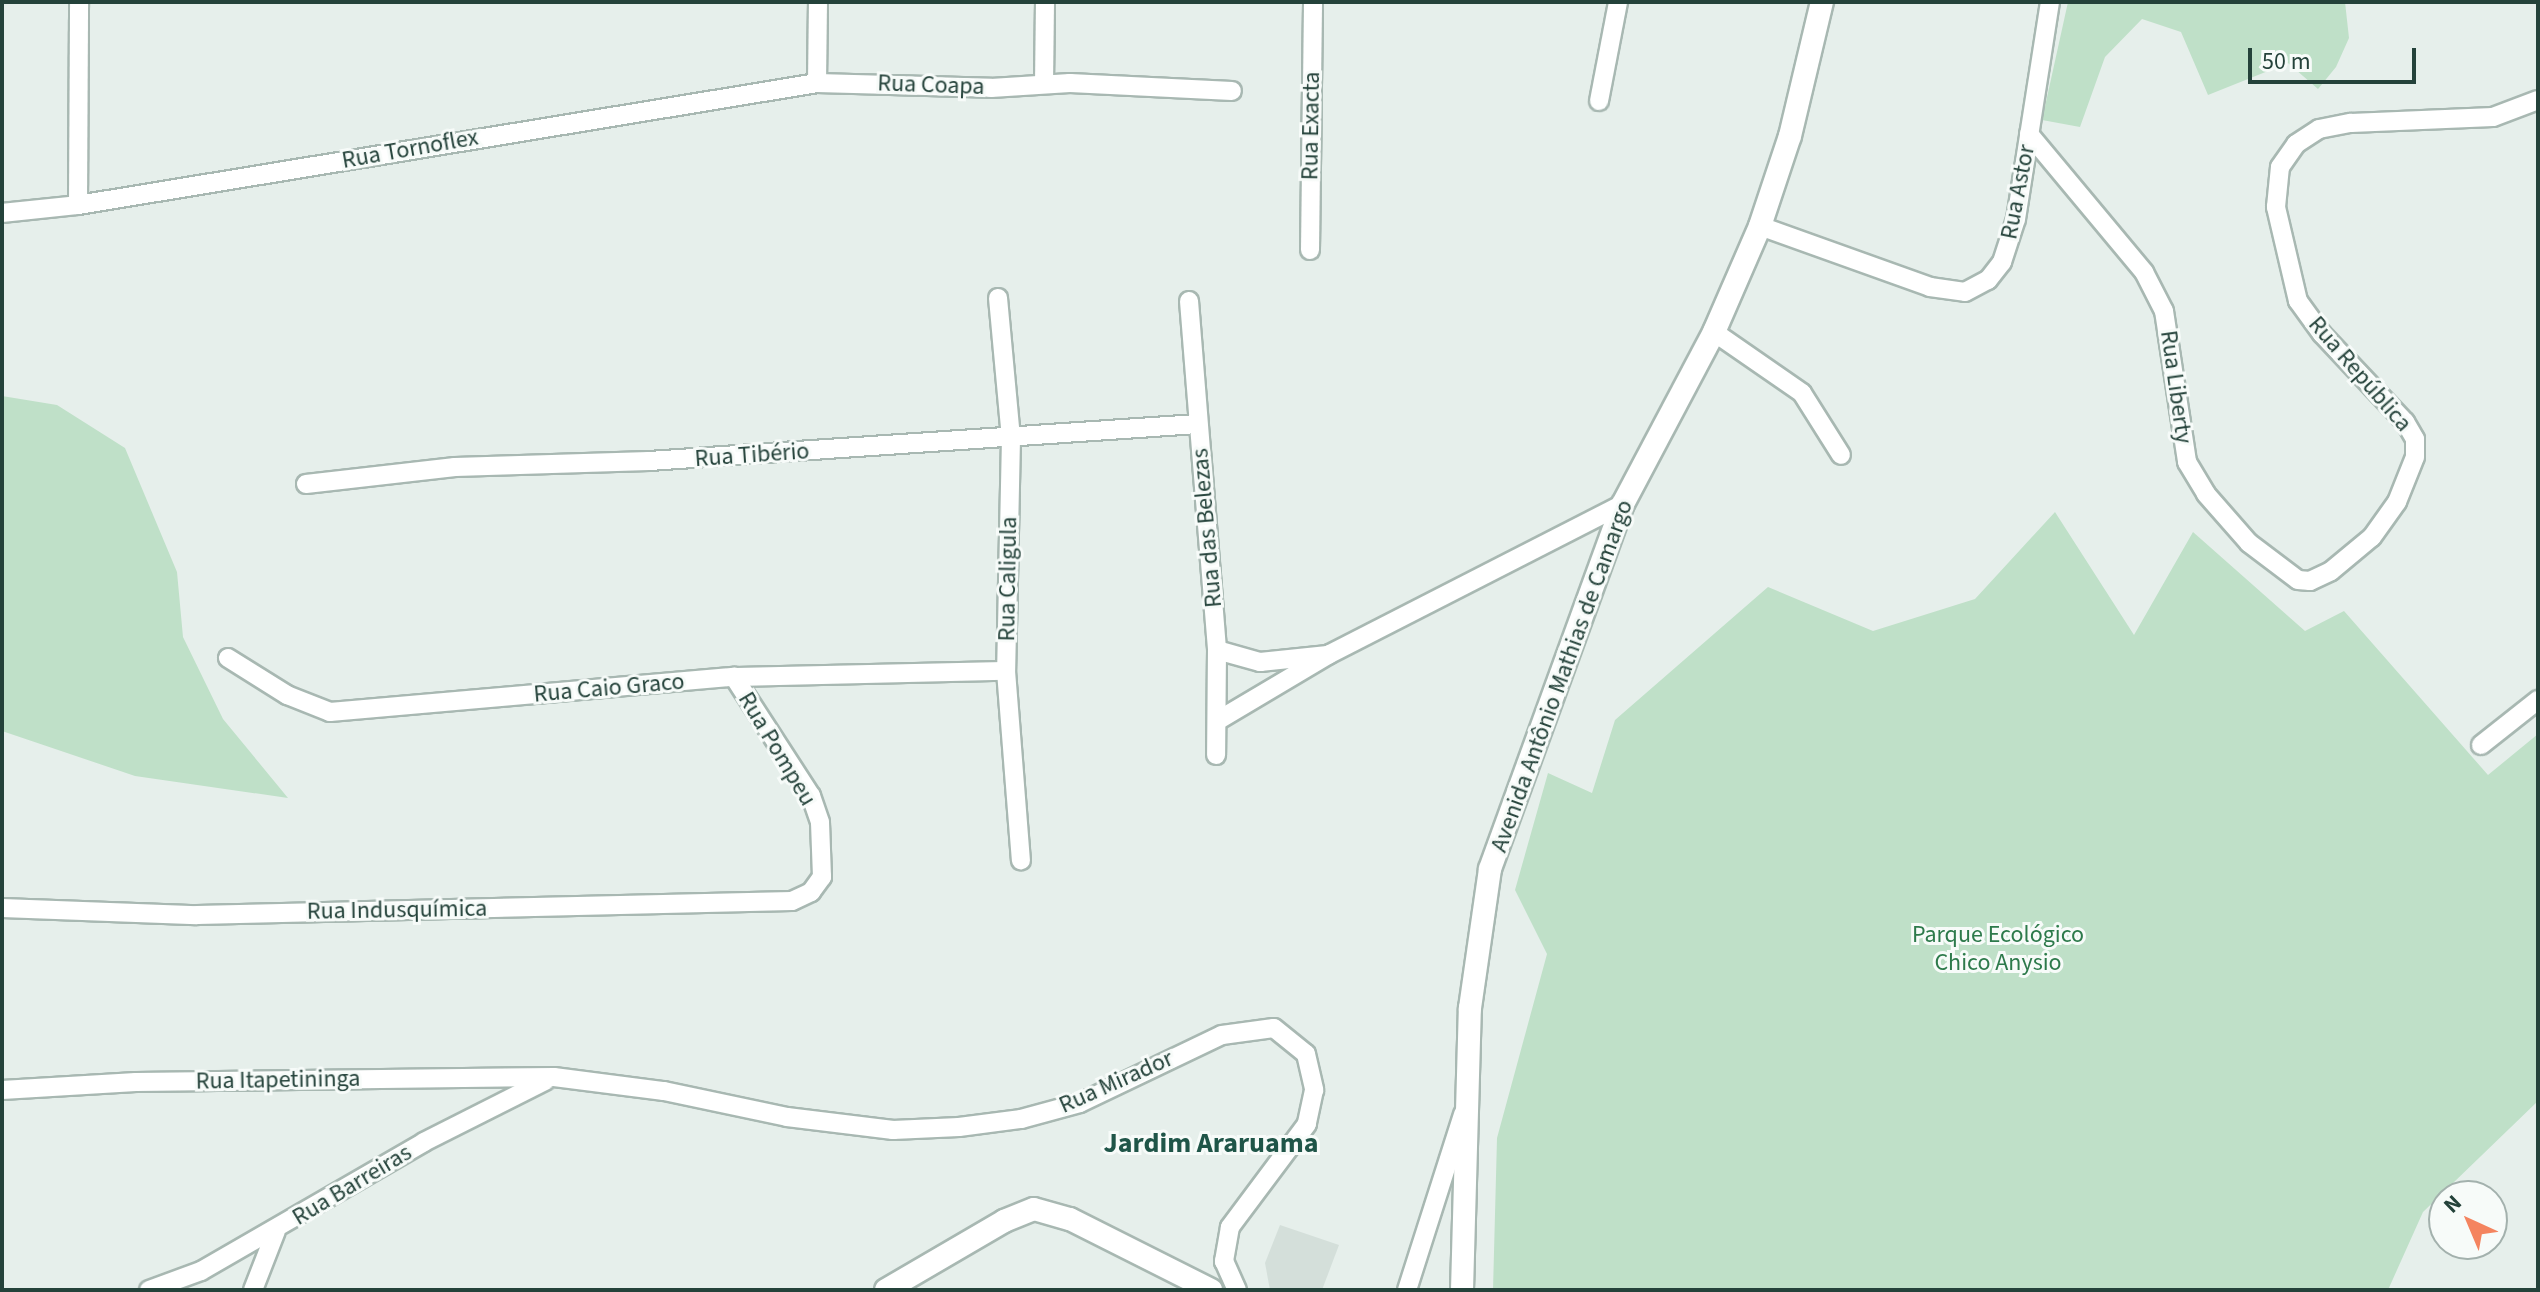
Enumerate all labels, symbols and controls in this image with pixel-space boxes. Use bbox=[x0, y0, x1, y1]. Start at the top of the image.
scale bar bbox=[2252, 32, 2420, 82]
text: 50 m bbox=[2262, 44, 2311, 79]
street label: Rua Coapa bbox=[877, 69, 985, 101]
street label: Rua Exacta bbox=[1296, 72, 1326, 180]
street label: Rua Tornoflex bbox=[340, 123, 480, 175]
street label: Rua Astor bbox=[1995, 142, 2041, 242]
street label: Rua República bbox=[2302, 310, 2418, 438]
street label: Rua Liberty bbox=[2154, 329, 2198, 445]
street label: Rua Tibério bbox=[694, 437, 810, 473]
street label: Rua das Belezas bbox=[1186, 447, 1228, 609]
street label: Avenida Antônio Mathias de Camargo bbox=[1485, 496, 1639, 856]
street label: Rua Caligula bbox=[993, 516, 1023, 642]
street label: Rua Caio Graco bbox=[532, 667, 686, 709]
street label: Rua Pompeu bbox=[732, 687, 822, 811]
street label: Rua Indusquímica bbox=[307, 894, 487, 926]
park label: Parque Ecológico Chico Anysio bbox=[1912, 921, 2084, 977]
street label: Rua Mirador bbox=[1055, 1044, 1177, 1120]
street label: Rua Itapetininga bbox=[195, 1064, 361, 1096]
district label: Jardim Araruama bbox=[1104, 1126, 1318, 1160]
street label: Rua Barreiras bbox=[287, 1138, 417, 1232]
north arrow bbox=[2428, 1180, 2508, 1260]
text: N bbox=[2436, 1188, 2469, 1221]

